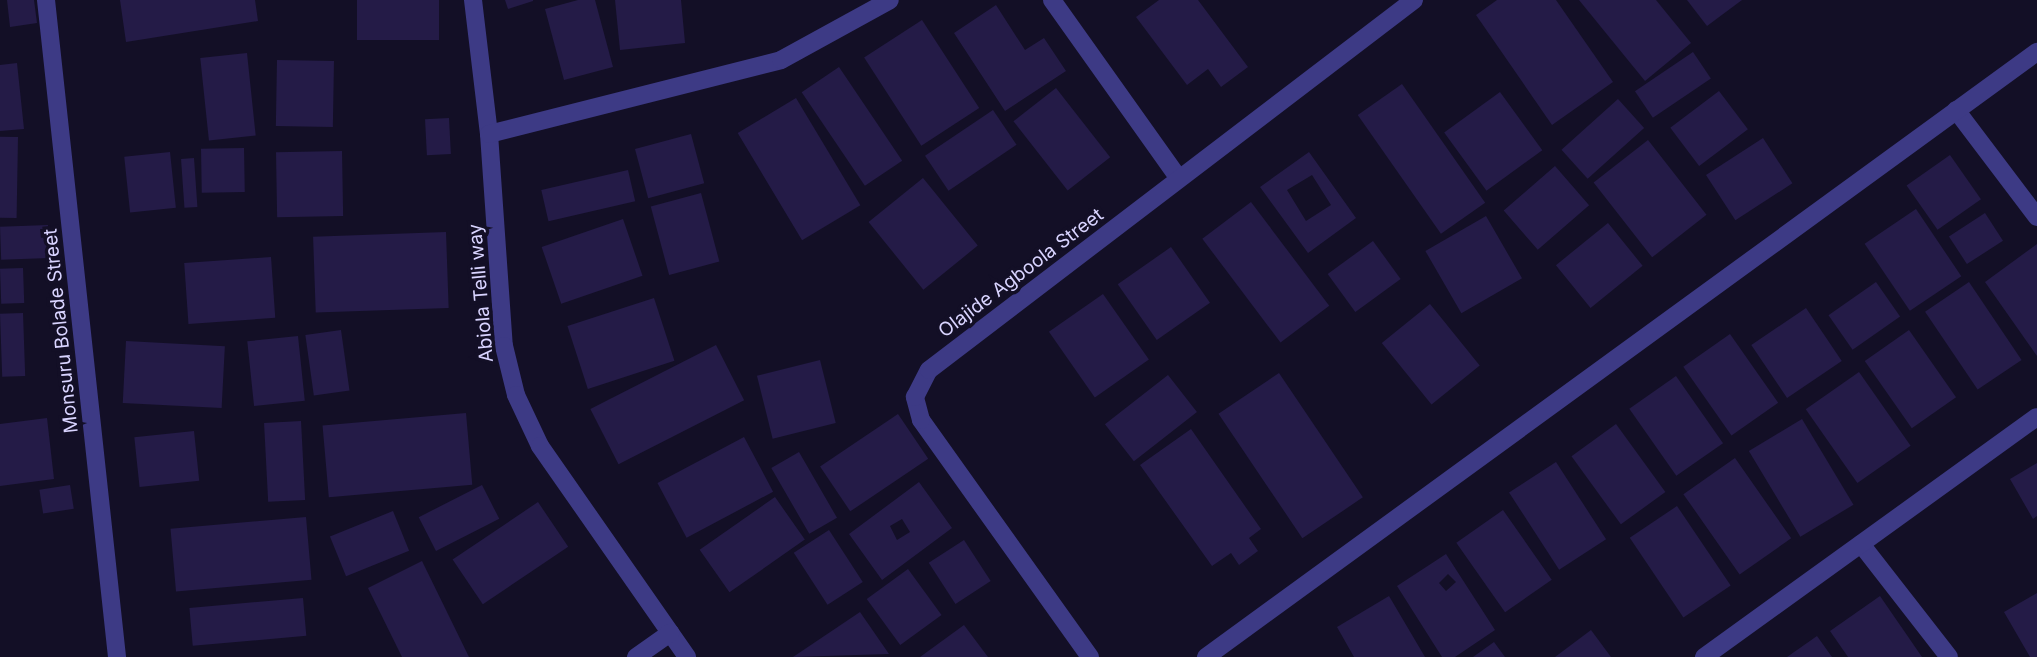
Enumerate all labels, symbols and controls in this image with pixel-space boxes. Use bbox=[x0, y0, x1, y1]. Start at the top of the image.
street label: Olajide Agboola Street bbox=[934, 204, 1108, 342]
street label: Abiola Telli way bbox=[464, 223, 498, 363]
street label: Monsuru Bolade Street bbox=[39, 228, 83, 434]

